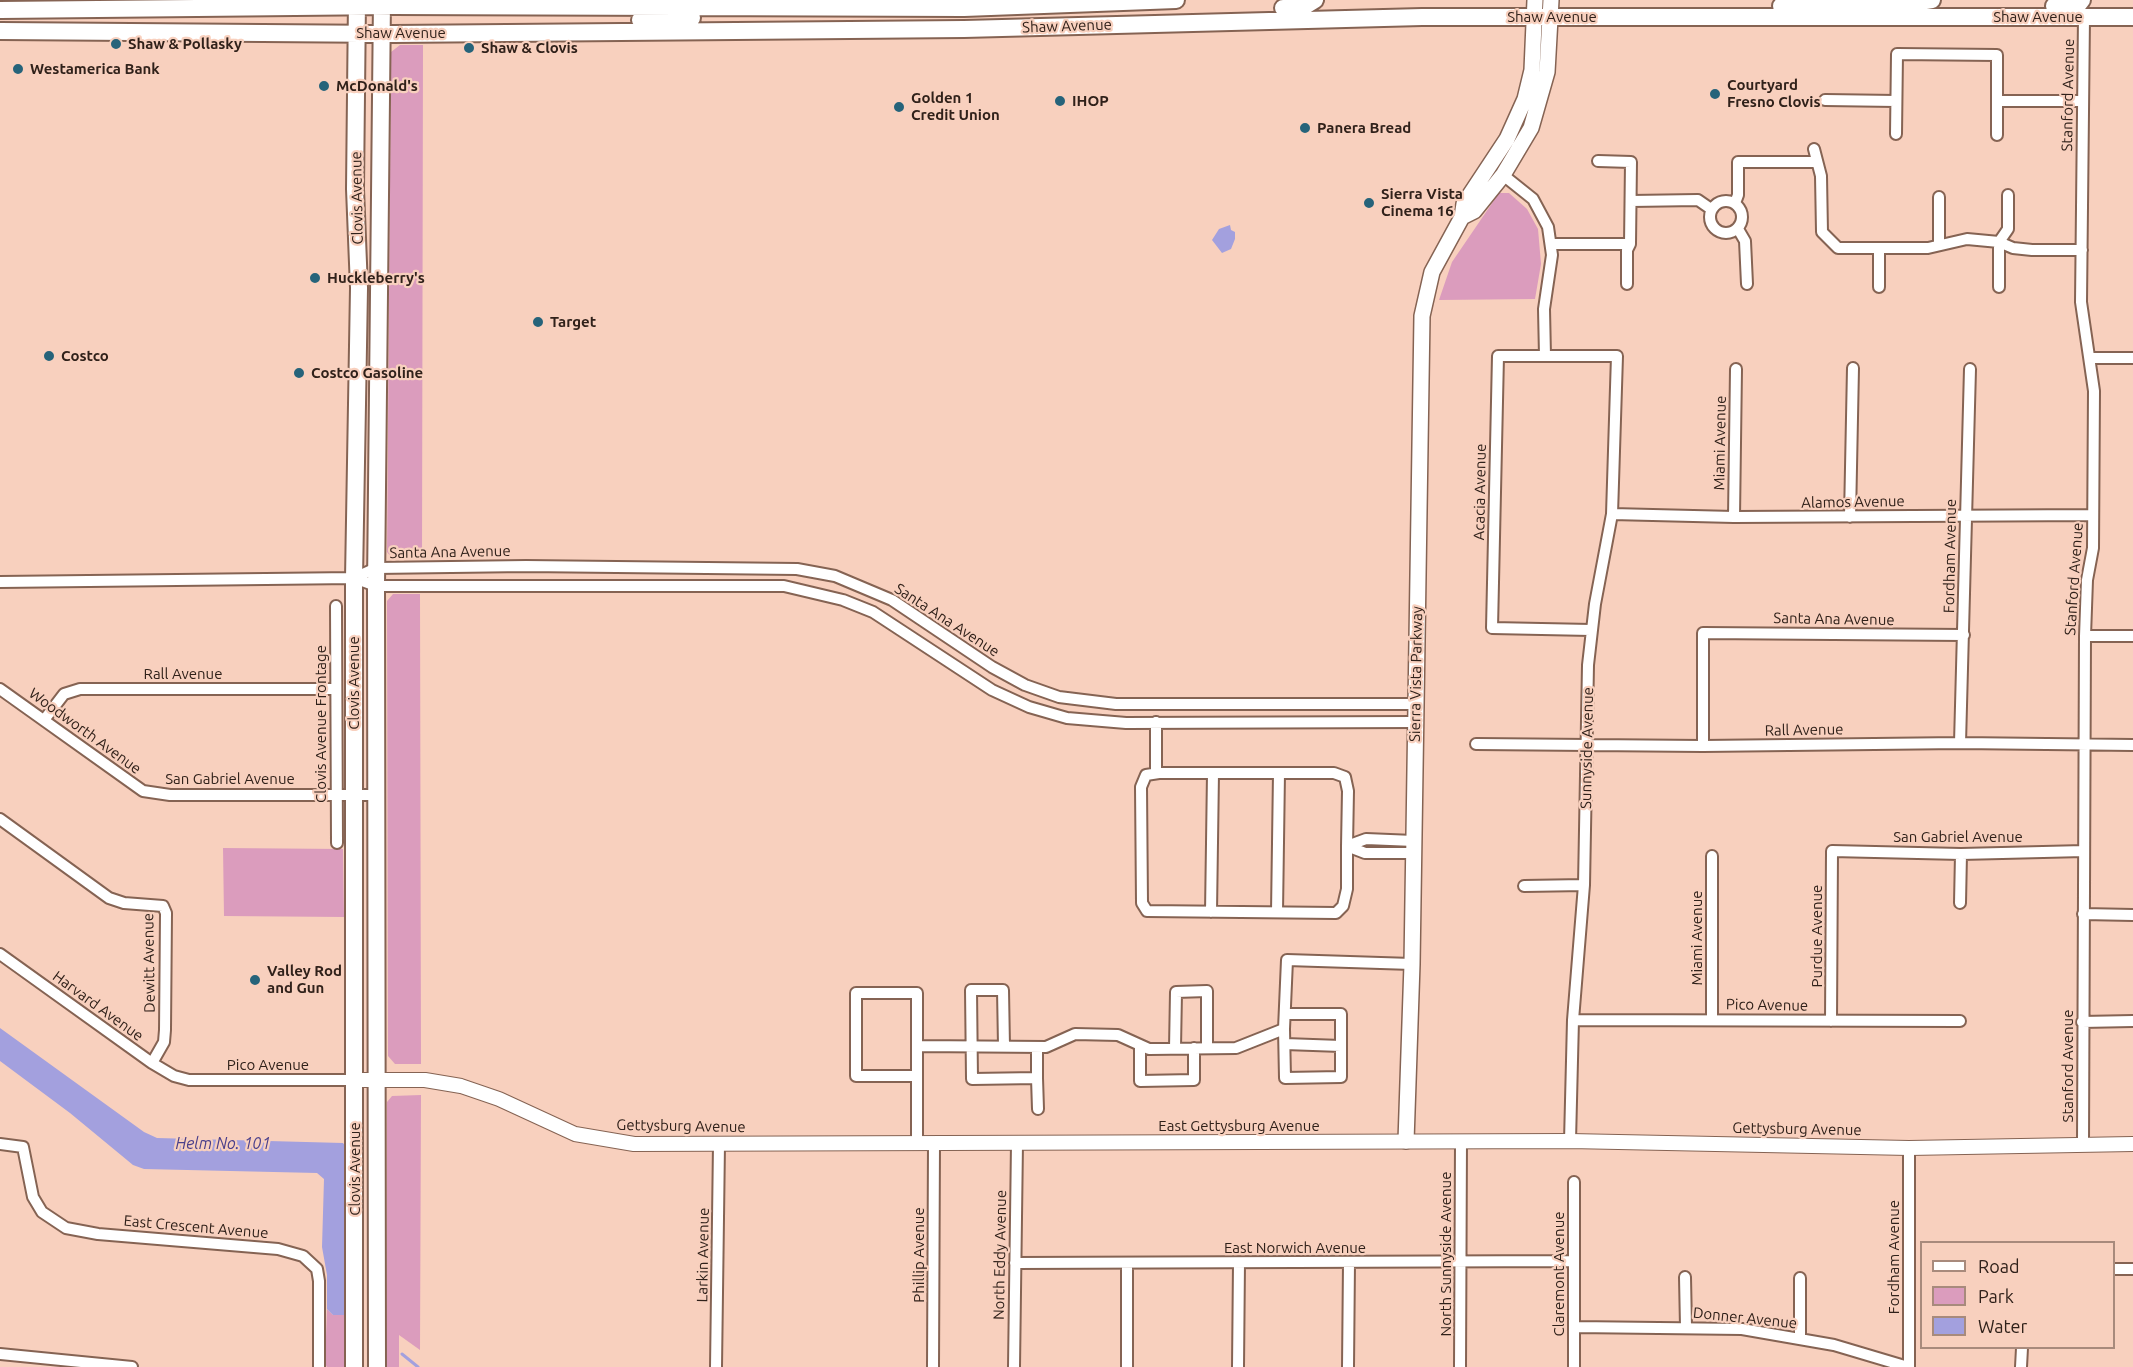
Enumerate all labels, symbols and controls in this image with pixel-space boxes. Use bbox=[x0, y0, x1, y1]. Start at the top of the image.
street label: Shaw Avenue bbox=[1507, 8, 1597, 26]
street label: Shaw Avenue bbox=[1993, 8, 2083, 26]
street label: Shaw Avenue bbox=[1022, 15, 1112, 37]
street label: Shaw Avenue bbox=[356, 24, 446, 42]
place label: Shaw & Pollasky bbox=[128, 35, 242, 53]
marker: Shaw & Pollasky bbox=[109, 37, 123, 51]
street label: Stanford Avenue bbox=[2058, 38, 2078, 152]
place label: Shaw & Clovis bbox=[481, 39, 578, 57]
marker: Shaw & Clovis bbox=[462, 41, 476, 55]
place label: Westamerica Bank bbox=[30, 60, 160, 78]
marker: Westamerica Bank bbox=[11, 62, 25, 76]
place label: Courtyard Fresno Clovis bbox=[1727, 76, 1821, 111]
place label: McDonald's bbox=[336, 77, 418, 95]
marker: McDonald's bbox=[317, 79, 331, 93]
marker: Courtyard Fresno Clovis bbox=[1708, 87, 1722, 101]
place label: Golden 1 Credit Union bbox=[911, 89, 1000, 124]
place label: IHOP bbox=[1072, 92, 1109, 110]
marker: IHOP bbox=[1053, 94, 1067, 108]
marker: Golden 1 Credit Union bbox=[892, 100, 906, 114]
place label: Panera Bread bbox=[1317, 119, 1411, 137]
marker: Panera Bread bbox=[1298, 121, 1312, 135]
street label: Clovis Avenue bbox=[347, 151, 367, 245]
place label: Sierra Vista Cinema 16 bbox=[1381, 185, 1463, 220]
marker: Sierra Vista Cinema 16 bbox=[1362, 196, 1376, 210]
place label: Huckleberry's bbox=[327, 269, 425, 287]
marker: Huckleberry's bbox=[308, 271, 322, 285]
place label: Target bbox=[550, 313, 596, 331]
marker: Target bbox=[531, 315, 545, 329]
place label: Costco bbox=[61, 347, 109, 365]
marker: Costco bbox=[42, 349, 56, 363]
place label: Costco Gasoline bbox=[311, 364, 423, 382]
marker: Costco Gasoline bbox=[292, 366, 306, 380]
street label: Miami Avenue bbox=[1710, 395, 1730, 491]
street label: Acacia Avenue bbox=[1470, 444, 1490, 540]
street label: Alamos Avenue bbox=[1801, 492, 1905, 512]
street label: Fordham Avenue bbox=[1940, 499, 1960, 613]
street label: Stanford Avenue bbox=[2061, 522, 2087, 636]
street label: Santa Ana Avenue bbox=[389, 542, 511, 562]
street label: Santa Ana Avenue bbox=[891, 579, 1003, 661]
street label: Sierra Vista Parkway bbox=[1406, 606, 1426, 742]
street label: Santa Ana Avenue bbox=[1773, 609, 1895, 629]
street label: Clovis Avenue bbox=[345, 636, 363, 730]
street label: Clovis Avenue Frontage bbox=[312, 645, 330, 803]
street label: Rall Avenue bbox=[144, 665, 222, 683]
street label: Woodworth Avenue bbox=[25, 684, 145, 778]
street label: Sunnyside Avenue bbox=[1577, 687, 1597, 809]
street label: Rall Avenue bbox=[1764, 720, 1844, 740]
street label: San Gabriel Avenue bbox=[165, 770, 295, 788]
street label: San Gabriel Avenue bbox=[1893, 828, 2023, 846]
street label: Purdue Avenue bbox=[1808, 885, 1826, 987]
street label: Miami Avenue bbox=[1688, 891, 1706, 985]
street label: Dewitt Avenue bbox=[139, 913, 159, 1013]
place label: Valley Rod and Gun bbox=[267, 962, 342, 997]
street label: Harvard Avenue bbox=[49, 967, 147, 1045]
marker: Valley Rod and Gun bbox=[248, 973, 262, 987]
street label: Pico Avenue bbox=[1726, 995, 1808, 1015]
street label: Stanford Avenue bbox=[2059, 1010, 2077, 1122]
street label: Pico Avenue bbox=[227, 1056, 309, 1074]
street label: Gettysburg Avenue bbox=[616, 1116, 746, 1136]
street label: East Gettysburg Avenue bbox=[1158, 1117, 1320, 1135]
street label: Gettysburg Avenue bbox=[1732, 1119, 1862, 1139]
street label: Clovis Avenue bbox=[346, 1122, 364, 1216]
water label: Helm No. 101 bbox=[176, 1134, 270, 1154]
street label: North Sunnyside Avenue bbox=[1437, 1172, 1455, 1336]
street label: North Eddy Avenue bbox=[990, 1190, 1010, 1320]
street label: Fordham Avenue bbox=[1885, 1200, 1903, 1314]
street label: Larkin Avenue bbox=[693, 1207, 713, 1303]
street label: Phillip Avenue bbox=[910, 1207, 928, 1303]
street label: East Crescent Avenue bbox=[123, 1212, 269, 1242]
street label: Claremont Avenue bbox=[1550, 1212, 1568, 1336]
street label: East Norwich Avenue bbox=[1224, 1239, 1366, 1257]
legend bbox=[1920, 1241, 2115, 1349]
text: Road bbox=[1978, 1256, 2020, 1276]
text: Park bbox=[1978, 1286, 2014, 1306]
street label: Donner Avenue bbox=[1692, 1304, 1798, 1332]
text: Water bbox=[1978, 1316, 2027, 1336]

